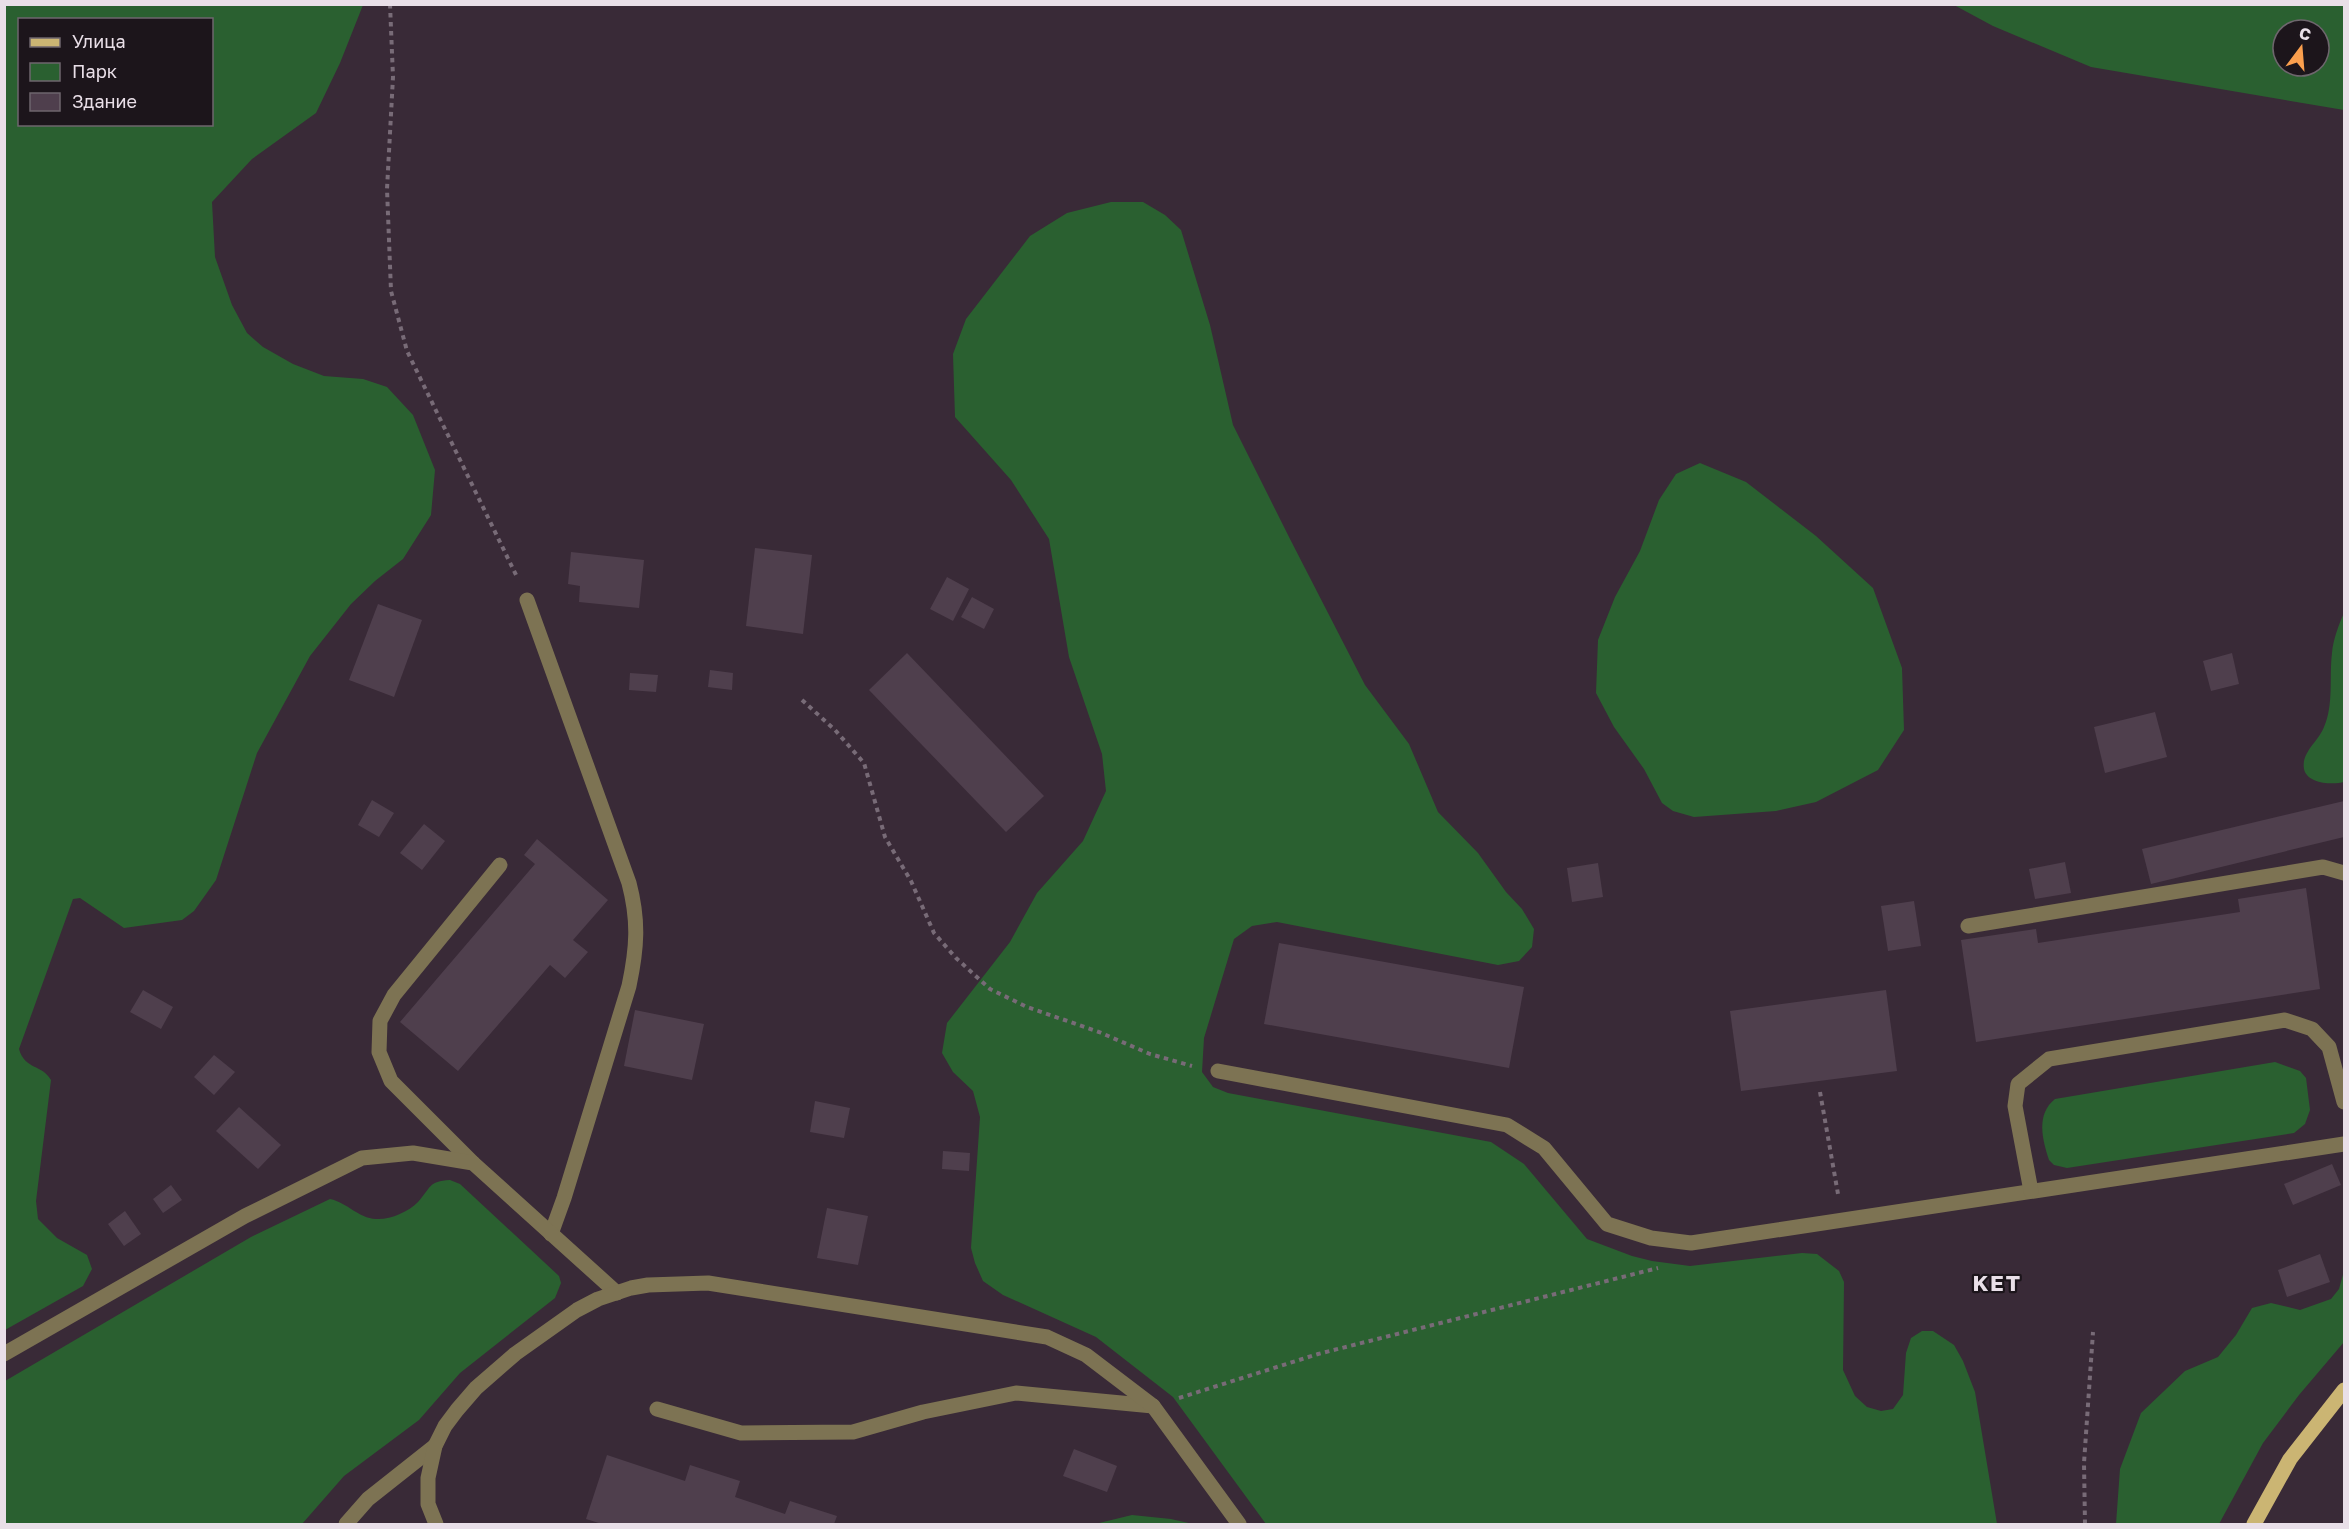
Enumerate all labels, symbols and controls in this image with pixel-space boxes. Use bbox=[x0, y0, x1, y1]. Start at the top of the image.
legend bbox=[18, 18, 213, 126]
north arrow bbox=[2271, 18, 2331, 78]
text: С bbox=[2297, 22, 2313, 45]
text: Улица bbox=[72, 30, 126, 52]
text: Парк bbox=[72, 60, 117, 82]
text: Здание bbox=[72, 90, 137, 112]
district label: KET bbox=[1973, 1269, 2021, 1296]

